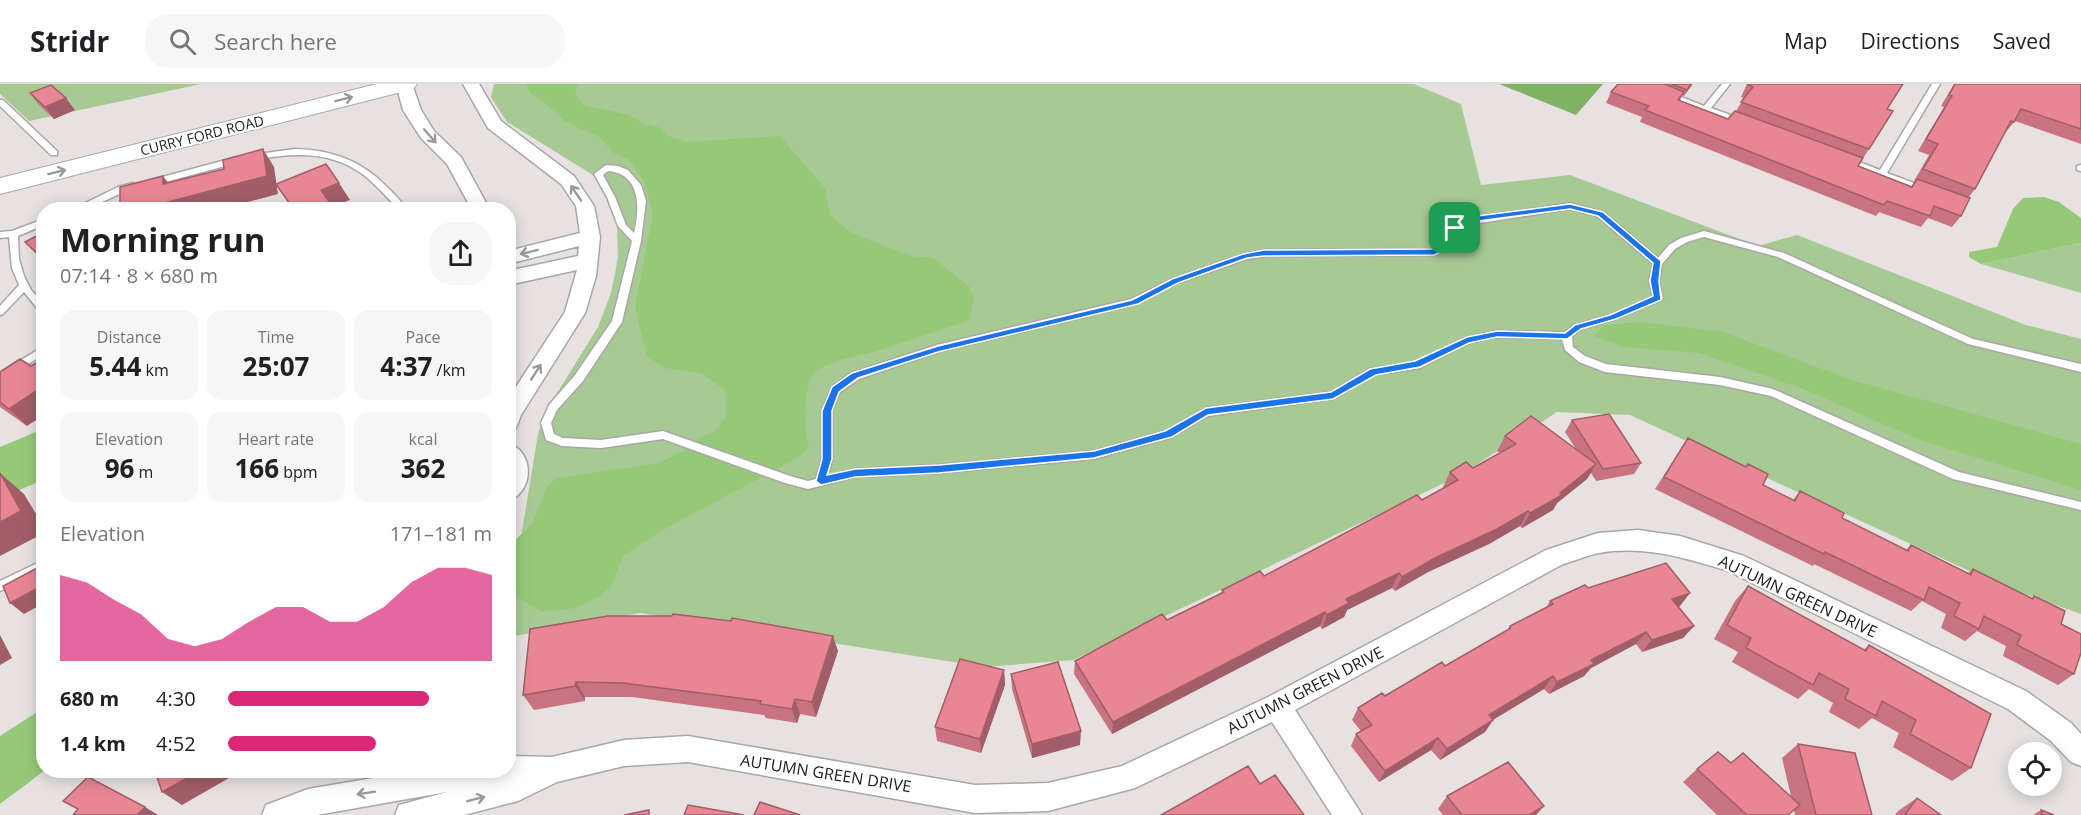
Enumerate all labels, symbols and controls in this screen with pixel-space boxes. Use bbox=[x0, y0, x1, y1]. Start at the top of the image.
search box bbox=[145, 14, 565, 68]
text: Stridr bbox=[30, 22, 109, 60]
icon: search bbox=[166, 25, 199, 58]
text: Search here bbox=[214, 26, 337, 56]
text: Map bbox=[1784, 27, 1827, 55]
text: Directions bbox=[1860, 27, 1960, 55]
text: Saved bbox=[1993, 27, 2051, 55]
one-way arrow bbox=[334, 93, 353, 105]
street label: CURRY FORD ROAD bbox=[138, 110, 266, 160]
one-way arrow bbox=[423, 128, 437, 143]
one-way arrow bbox=[47, 165, 66, 177]
one-way arrow bbox=[570, 185, 582, 202]
pin bbox=[1429, 202, 1480, 253]
icon: arrive bbox=[1438, 211, 1471, 244]
text: Morning run bbox=[60, 217, 266, 262]
button: share bbox=[429, 222, 492, 285]
one-way arrow bbox=[520, 247, 539, 259]
text: 07:14 · 8 × 680 m bbox=[60, 262, 218, 289]
text: Distance bbox=[97, 326, 161, 348]
text: Time bbox=[258, 326, 294, 348]
text: Pace bbox=[405, 326, 441, 348]
text: 5.44 bbox=[89, 348, 141, 384]
text: 25:07 bbox=[243, 348, 309, 384]
text: 4:37 bbox=[380, 348, 432, 384]
text: km bbox=[141, 359, 169, 381]
text: /km bbox=[432, 359, 466, 381]
one-way arrow bbox=[531, 364, 543, 381]
text: Elevation bbox=[95, 428, 163, 450]
text: Heart rate bbox=[238, 428, 314, 450]
text: kcal bbox=[409, 428, 438, 450]
text: 96 bbox=[105, 450, 134, 486]
text: 166 bbox=[234, 450, 279, 486]
text: 362 bbox=[401, 450, 445, 486]
text: m bbox=[134, 461, 153, 483]
text: bpm bbox=[279, 461, 318, 483]
text: Elevation bbox=[60, 520, 145, 547]
text: 171–181 m bbox=[390, 520, 492, 547]
street label: AUTUMN GREEN DRIVE bbox=[1715, 550, 1881, 642]
street label: AUTUMN GREEN DRIVE bbox=[1223, 641, 1387, 739]
text: 680 m bbox=[60, 685, 119, 712]
text: 4:30 bbox=[156, 685, 196, 712]
text: 1.4 km bbox=[60, 730, 126, 757]
text: 4:52 bbox=[156, 730, 196, 757]
map controls bbox=[2008, 742, 2062, 796]
button: locate bbox=[2008, 742, 2062, 796]
street label: AUTUMN GREEN DRIVE bbox=[739, 749, 913, 797]
one-way arrow bbox=[357, 788, 376, 799]
one-way arrow bbox=[466, 792, 485, 804]

